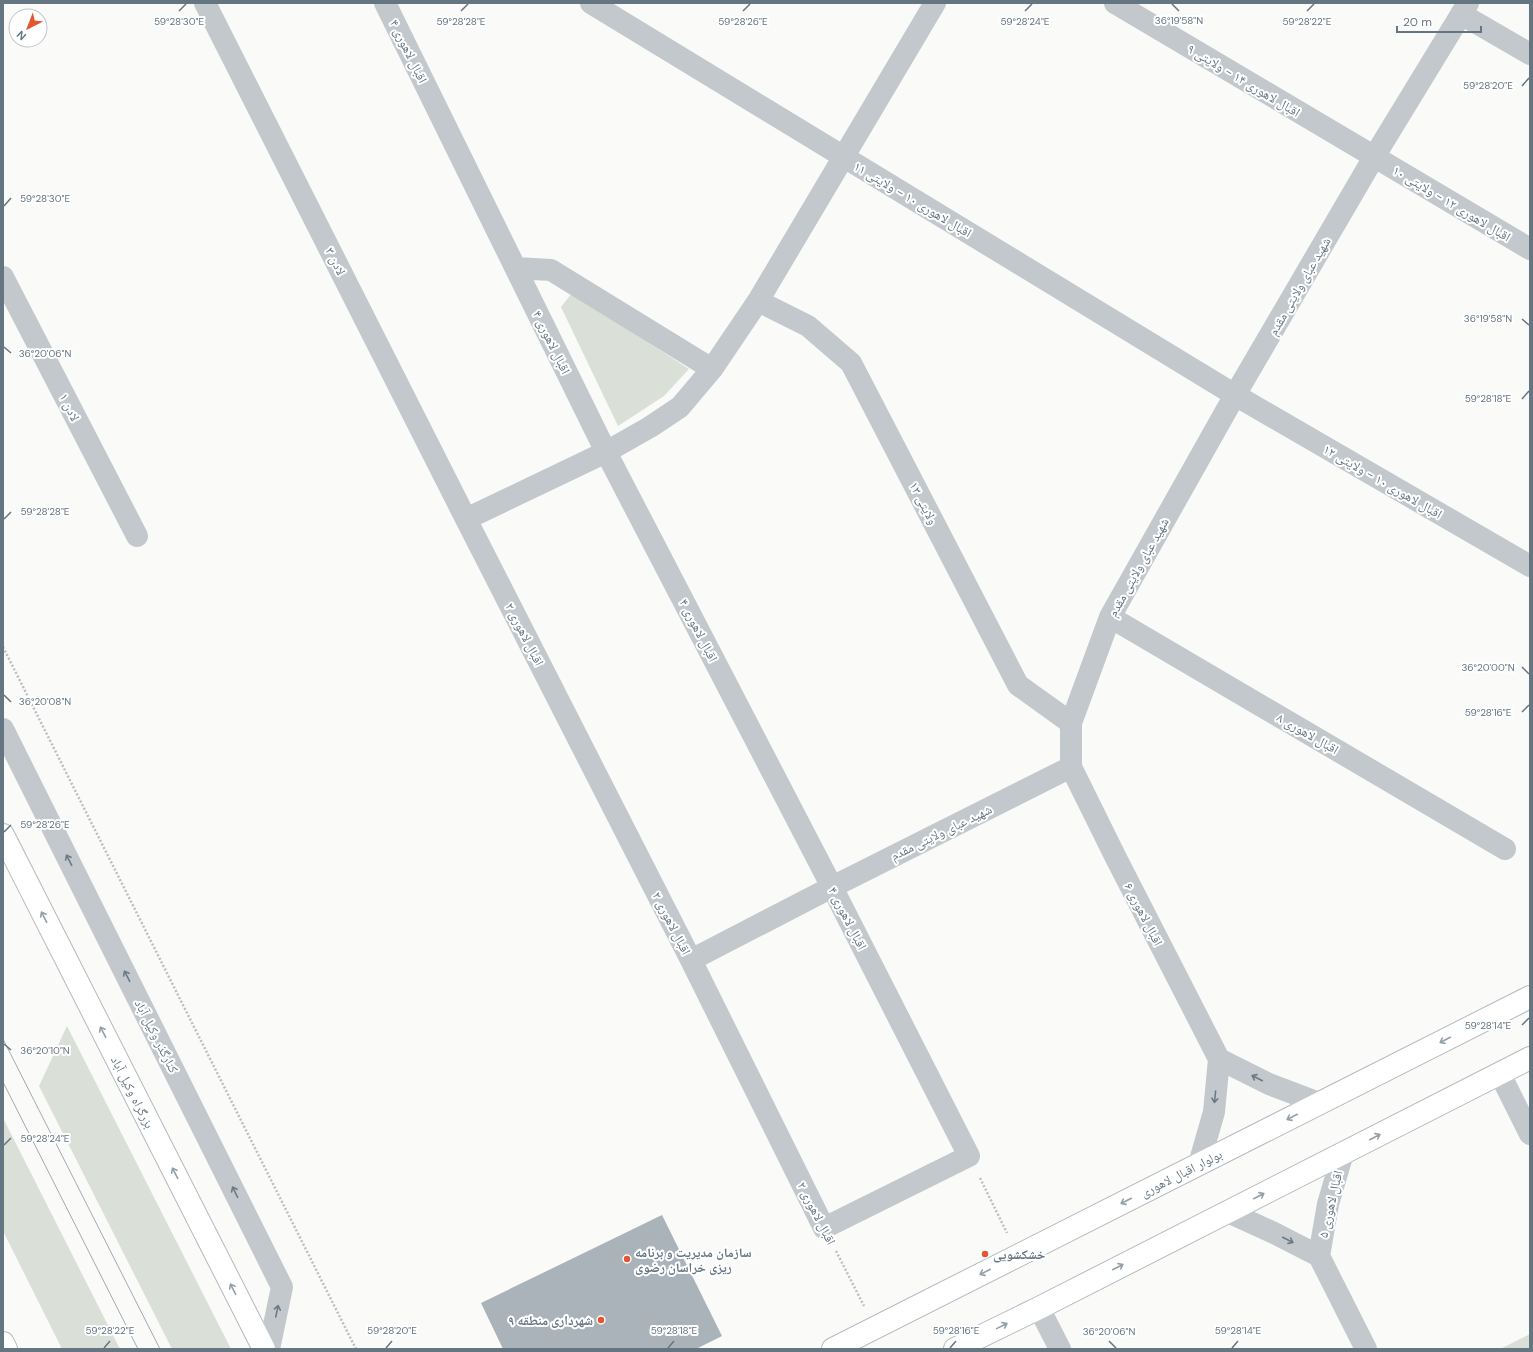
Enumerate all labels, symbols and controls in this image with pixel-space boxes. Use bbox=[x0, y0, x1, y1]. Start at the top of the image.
north arrow bbox=[8, 8, 48, 48]
scale bar bbox=[1397, 8, 1481, 34]
text: 36°19'58"N bbox=[1155, 14, 1203, 27]
text: 20 m bbox=[1403, 14, 1432, 30]
text: 59°28'30"E bbox=[154, 15, 204, 28]
text: 59°28'28"E bbox=[436, 15, 486, 28]
text: 59°28'26"E bbox=[718, 15, 768, 28]
text: 59°28'24"E bbox=[1001, 15, 1050, 28]
text: 59°28'22"E bbox=[1283, 15, 1332, 28]
street label: اقبال لاهوری ۴ bbox=[386, 17, 431, 86]
text: N bbox=[14, 28, 29, 43]
street label: اقبال لاهوری ۱۴ - ولایتی ۹ bbox=[1184, 40, 1303, 121]
text: 59°28'20"E bbox=[1463, 79, 1513, 92]
street label: اقبال لاهوری ۱۰ - ولایتی ۱۱ bbox=[851, 158, 975, 241]
street label: اقبال لاهوری ۱۲ - ولایتی ۱۰ bbox=[1390, 162, 1514, 245]
text: 59°28'30"E bbox=[20, 192, 70, 205]
street label: شهید عبای ولایتی مقدم bbox=[1264, 234, 1334, 338]
street label: لادن ۳ bbox=[321, 244, 350, 278]
street label: اقبال لاهوری ۴ bbox=[529, 308, 574, 377]
text: 36°19'58"N bbox=[1464, 312, 1512, 325]
text: 36°20'06"N bbox=[19, 347, 71, 360]
street label: لادن ۱ bbox=[55, 390, 84, 424]
text: 59°28'18"E bbox=[1465, 392, 1512, 405]
street label: اقبال لاهوری ۱۰ - ولایتی ۱۲ bbox=[1320, 440, 1445, 522]
street label: ولایتی ۱۳ bbox=[906, 479, 942, 528]
text: 59°28'28"E bbox=[20, 505, 70, 518]
street label: شهید عبای ولایتی مقدم bbox=[1104, 515, 1173, 620]
street label: اقبال لاهوری ۴ bbox=[675, 596, 722, 665]
street label: اقبال لاهوری ۲ bbox=[501, 600, 548, 669]
text: 36°20'00"N bbox=[1461, 661, 1515, 674]
text: 36°20'08"N bbox=[19, 695, 71, 708]
text: 59°28'16"E bbox=[1465, 706, 1512, 719]
street label: اقبال لاهوری ۸ bbox=[1274, 709, 1342, 758]
street label: شهید عبای ولایتی مقدم bbox=[888, 801, 995, 864]
text: 59°28'26"E bbox=[20, 818, 70, 831]
one-way arrow bbox=[64, 854, 72, 866]
street label: اقبال لاهوری ۶ bbox=[1120, 880, 1167, 949]
street label: اقبال لاهوری ۴ bbox=[824, 884, 871, 953]
street label: اقبال لاهوری ۲ bbox=[648, 889, 695, 958]
one-way arrow bbox=[40, 911, 47, 923]
one-way arrow bbox=[123, 970, 130, 982]
street label: کنارگذر وکیل آباد bbox=[131, 997, 183, 1076]
text: 59°28'14"E bbox=[1465, 1019, 1512, 1032]
one-way arrow bbox=[99, 1027, 106, 1039]
one-way arrow bbox=[1439, 1036, 1451, 1044]
text: 36°20'10"N bbox=[20, 1044, 70, 1057]
street label: بزرگراه وکیل آباد bbox=[107, 1053, 158, 1131]
one-way arrow bbox=[1252, 1074, 1264, 1081]
one-way arrow bbox=[1211, 1091, 1219, 1104]
one-way arrow bbox=[1286, 1114, 1298, 1121]
text: 59°28'24"E bbox=[21, 1132, 70, 1145]
one-way arrow bbox=[1369, 1133, 1381, 1140]
street label: بولوار اقبال لاهوری bbox=[1138, 1146, 1225, 1201]
one-way arrow bbox=[170, 1168, 178, 1180]
street label: اقبال لاهوری ۵ bbox=[1314, 1169, 1346, 1239]
street label: اقبال لاهوری ۲ bbox=[793, 1179, 840, 1248]
one-way arrow bbox=[231, 1186, 238, 1198]
one-way arrow bbox=[1253, 1192, 1265, 1199]
one-way arrow bbox=[1120, 1198, 1132, 1205]
one-way arrow bbox=[1282, 1237, 1294, 1244]
place label: سازمان مدیریت و برنامه ریزی خراسان رضوی bbox=[635, 1244, 751, 1276]
place label: خشکشویی bbox=[993, 1246, 1045, 1263]
marker: خشکشویی bbox=[980, 1249, 990, 1259]
marker: سازمان مدیریت و برنامه ریزی خراسان رضوی bbox=[622, 1254, 632, 1264]
one-way arrow bbox=[1112, 1263, 1124, 1271]
one-way arrow bbox=[979, 1269, 991, 1276]
one-way arrow bbox=[229, 1283, 237, 1295]
one-way arrow bbox=[273, 1305, 281, 1318]
place label: شهرداری منطقه ۹ bbox=[508, 1312, 593, 1329]
marker: شهرداری منطقه ۹ bbox=[596, 1315, 606, 1325]
one-way arrow bbox=[996, 1322, 1008, 1329]
text: 59°28'22"E bbox=[86, 1324, 135, 1337]
text: 59°28'20"E bbox=[367, 1324, 417, 1337]
text: 59°28'18"E bbox=[651, 1324, 698, 1337]
text: 59°28'16"E bbox=[933, 1324, 980, 1337]
text: 59°28'14"E bbox=[1215, 1324, 1262, 1337]
text: 36°20'06"N bbox=[1083, 1325, 1135, 1338]

